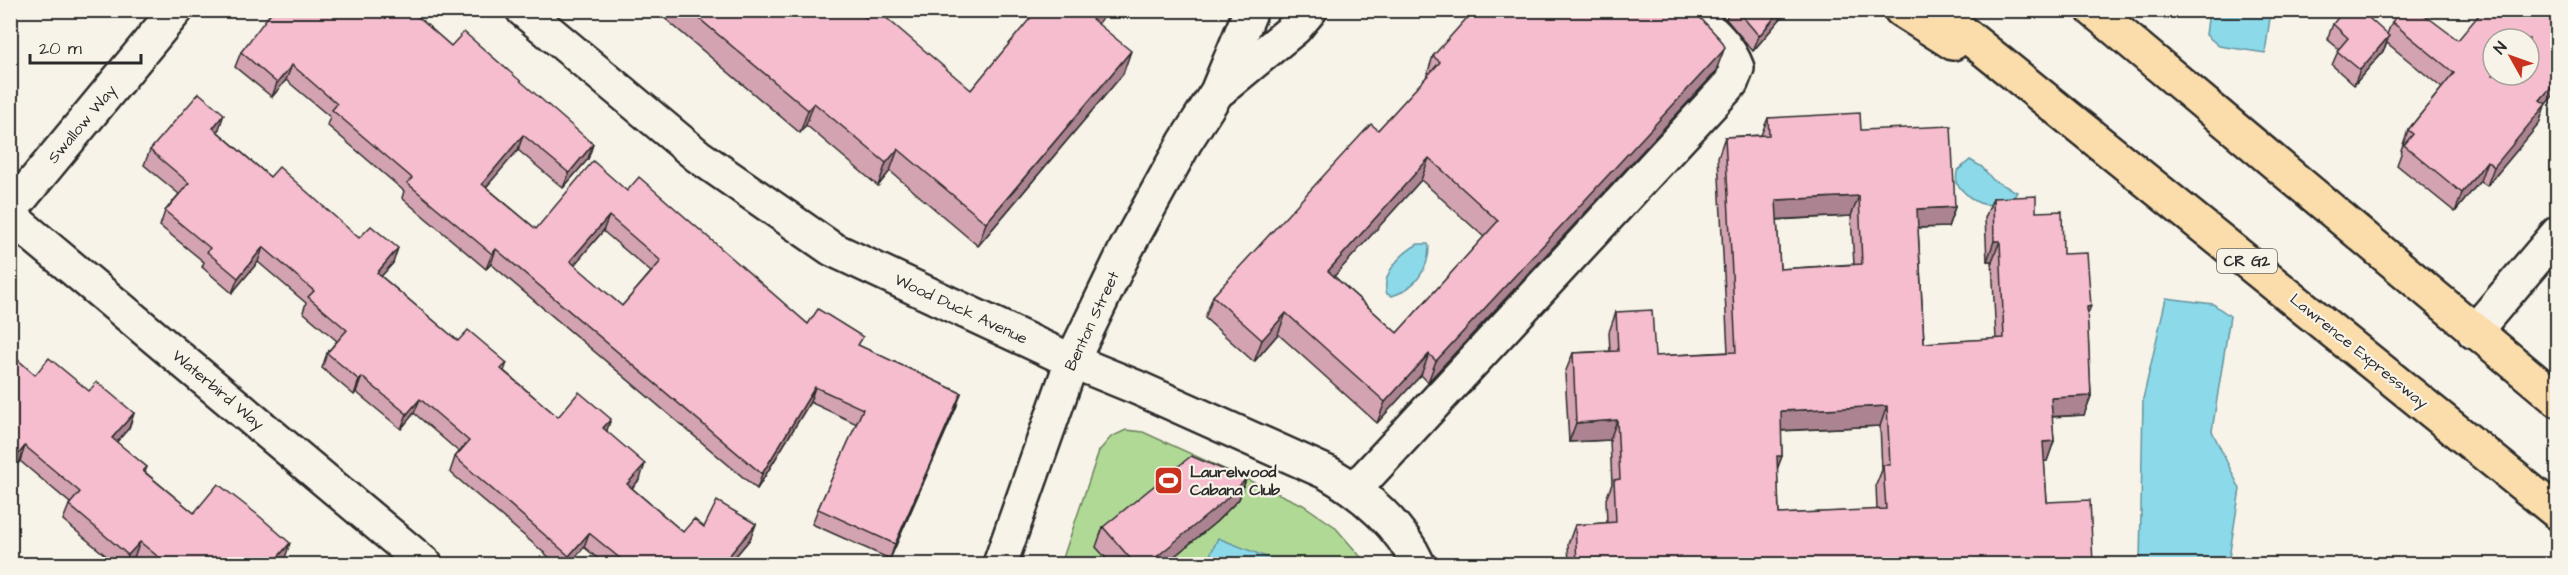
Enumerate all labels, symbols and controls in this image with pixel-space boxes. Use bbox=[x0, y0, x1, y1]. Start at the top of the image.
scale bar bbox=[30, 27, 141, 65]
north arrow bbox=[2481, 27, 2541, 87]
text: 20 m bbox=[39, 36, 82, 61]
text: N bbox=[2489, 37, 2512, 59]
street label: Swallow Way bbox=[42, 80, 122, 169]
road number: CR G2 bbox=[2217, 249, 2277, 273]
street label: Benton Street bbox=[1059, 267, 1125, 374]
street label: Wood Duck Avenue bbox=[891, 268, 1031, 350]
street label: Lawrence Expressway bbox=[2285, 288, 2433, 415]
street label: Waterbird Way bbox=[167, 345, 269, 436]
place label: Laurelwood Cabana Club bbox=[1190, 461, 1280, 501]
sports icon: Laurelwood Cabana Club bbox=[1153, 465, 1185, 497]

